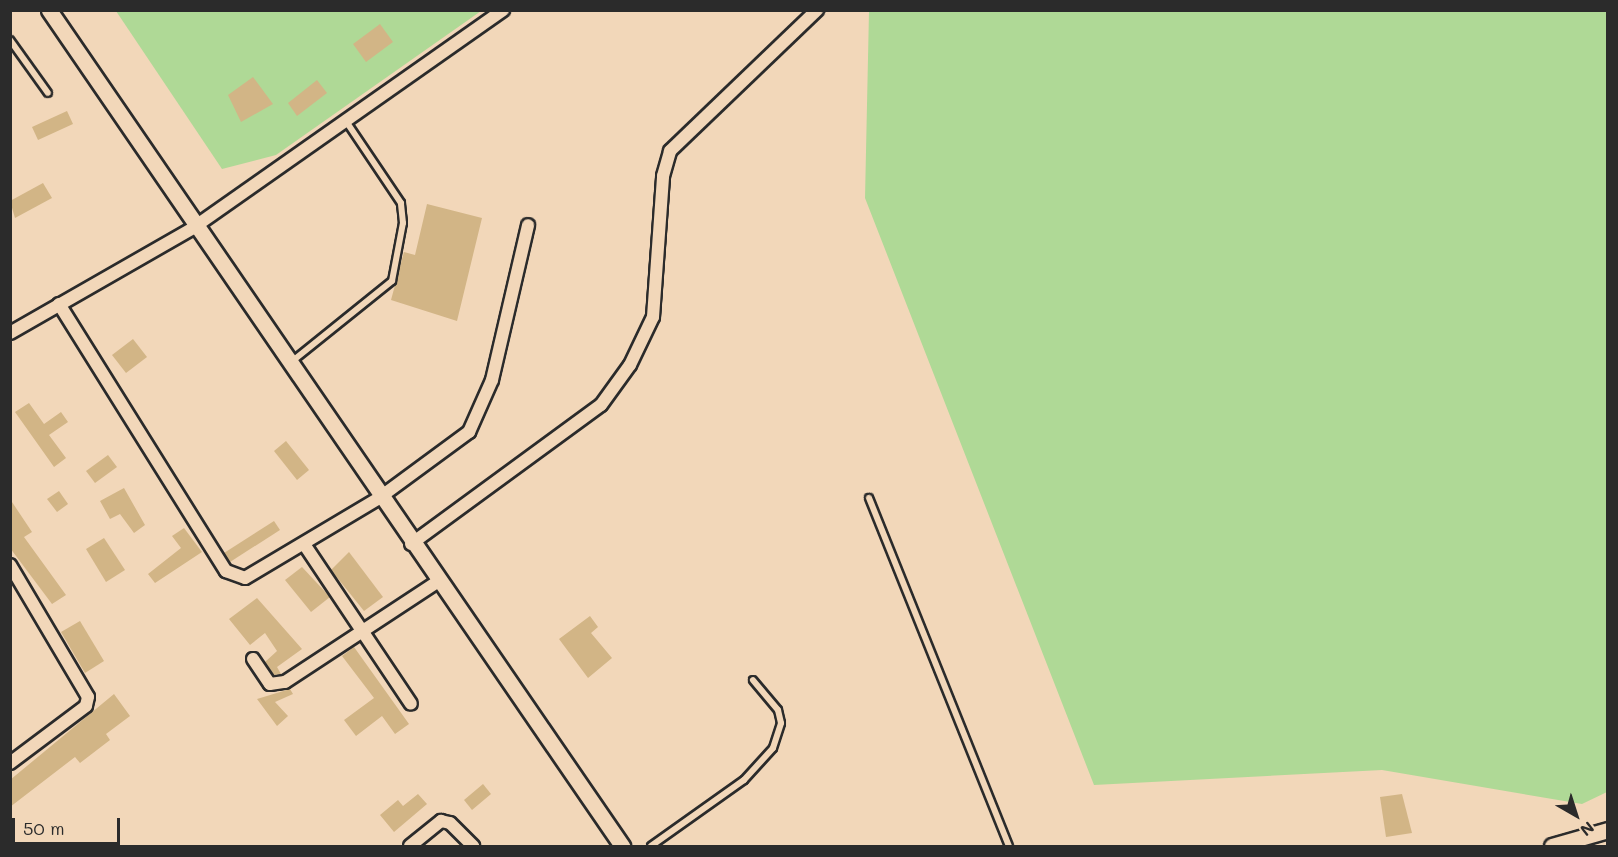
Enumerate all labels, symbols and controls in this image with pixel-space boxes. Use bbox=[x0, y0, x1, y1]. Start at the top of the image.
north arrow bbox=[1546, 785, 1606, 845]
scale bar bbox=[15, 806, 123, 844]
text: 50 m bbox=[23, 816, 65, 840]
text: N bbox=[1576, 817, 1599, 841]

